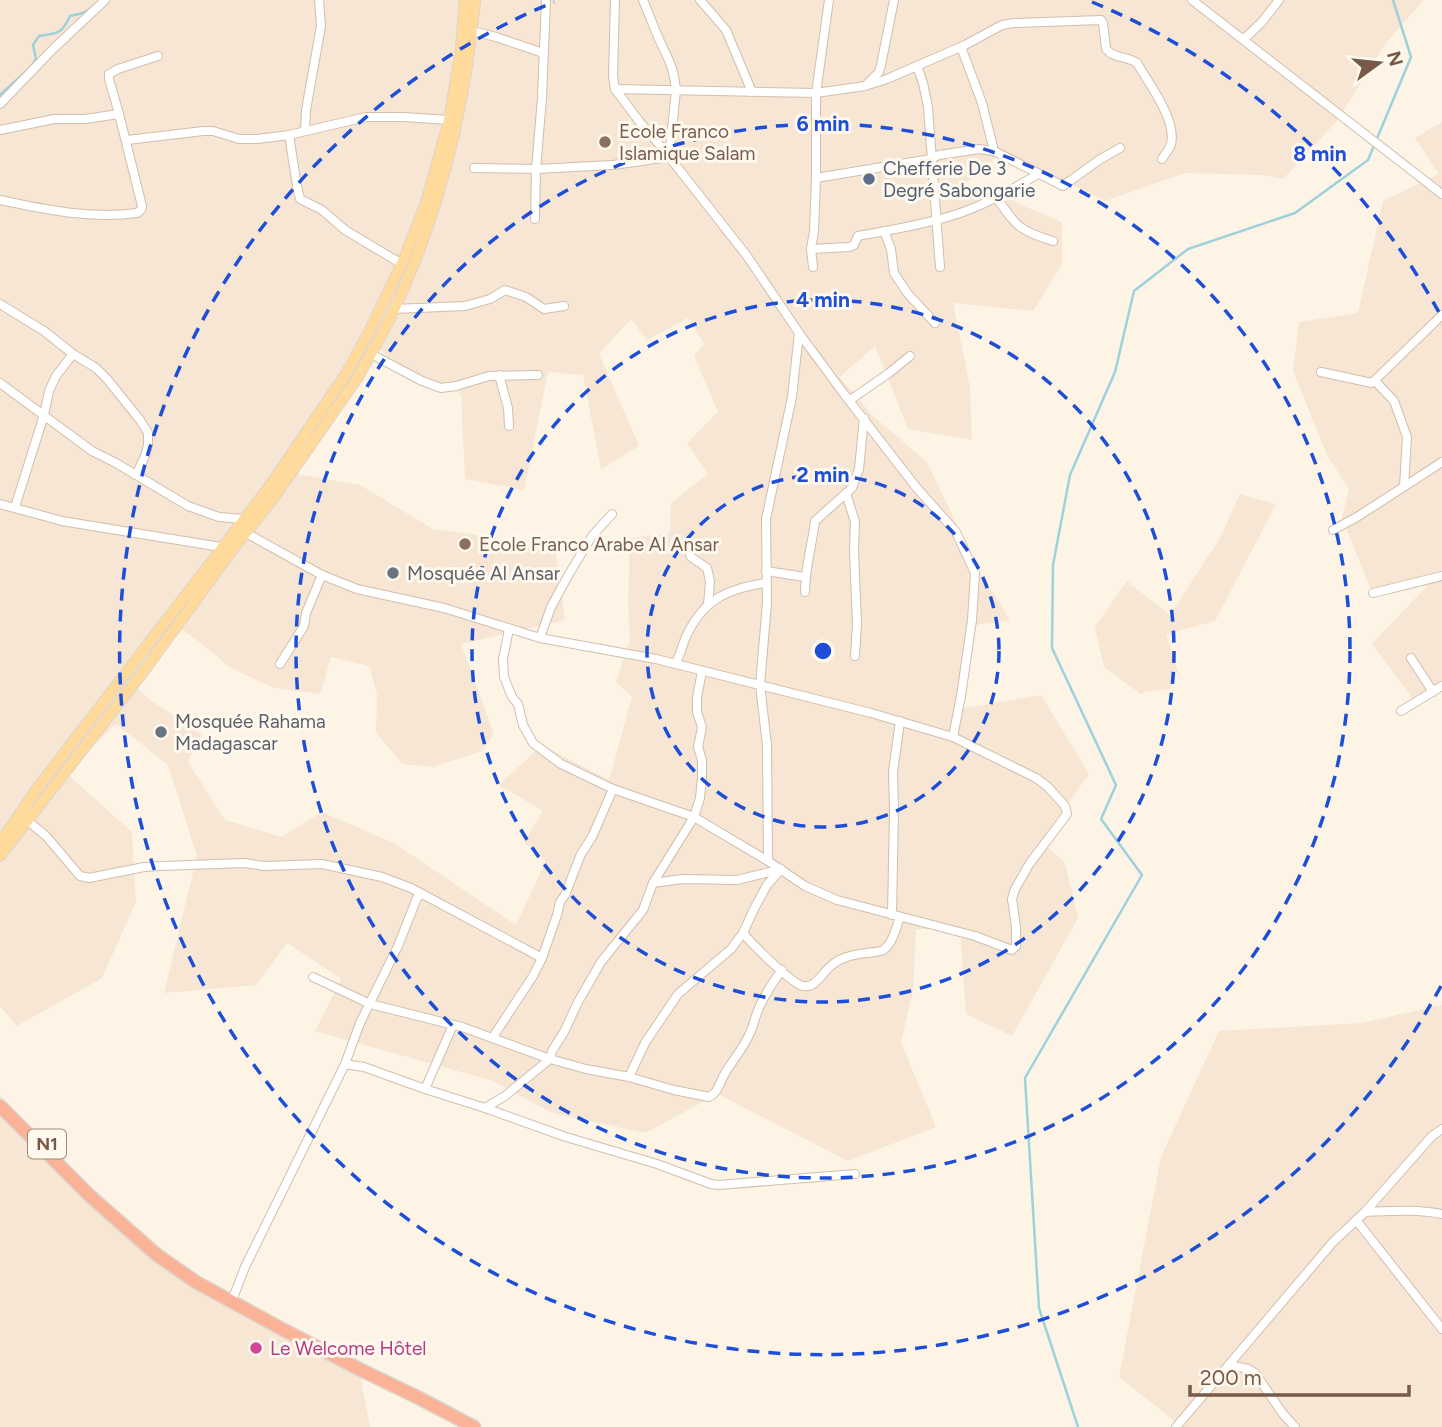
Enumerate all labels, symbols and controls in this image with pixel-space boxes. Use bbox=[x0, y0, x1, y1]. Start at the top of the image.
north arrow bbox=[1344, 28, 1414, 98]
text: N bbox=[1382, 49, 1408, 69]
text: 6 min bbox=[797, 111, 849, 136]
place label: Ecole Franco Islamique Salam bbox=[619, 120, 756, 165]
marker: Ecole Franco Islamique Salam bbox=[597, 134, 613, 150]
text: 8 min bbox=[1293, 141, 1347, 166]
place label: Chefferie De 3 Degré Sabongarie bbox=[883, 157, 1035, 202]
marker: Chefferie De 3 Degré Sabongarie bbox=[861, 171, 877, 187]
text: 4 min bbox=[796, 287, 850, 312]
text: 2 min bbox=[797, 462, 849, 487]
place label: Ecole Franco Arabe Al Ansar bbox=[479, 533, 720, 556]
marker: Ecole Franco Arabe Al Ansar bbox=[457, 536, 473, 552]
place label: Mosquée Al Ansar bbox=[407, 562, 561, 585]
marker: Mosquée Al Ansar bbox=[385, 565, 401, 581]
centre of rings bbox=[811, 639, 835, 663]
place label: Mosquée Rahama Madagascar bbox=[175, 710, 326, 755]
marker: Mosquée Rahama Madagascar bbox=[153, 724, 169, 740]
road number: N1 bbox=[28, 1129, 66, 1158]
place label: Le Welcome Hôtel bbox=[270, 1337, 426, 1360]
marker: Le Welcome Hôtel bbox=[248, 1340, 264, 1356]
scale bar bbox=[1190, 1354, 1409, 1398]
text: 200 m bbox=[1200, 1365, 1262, 1390]

